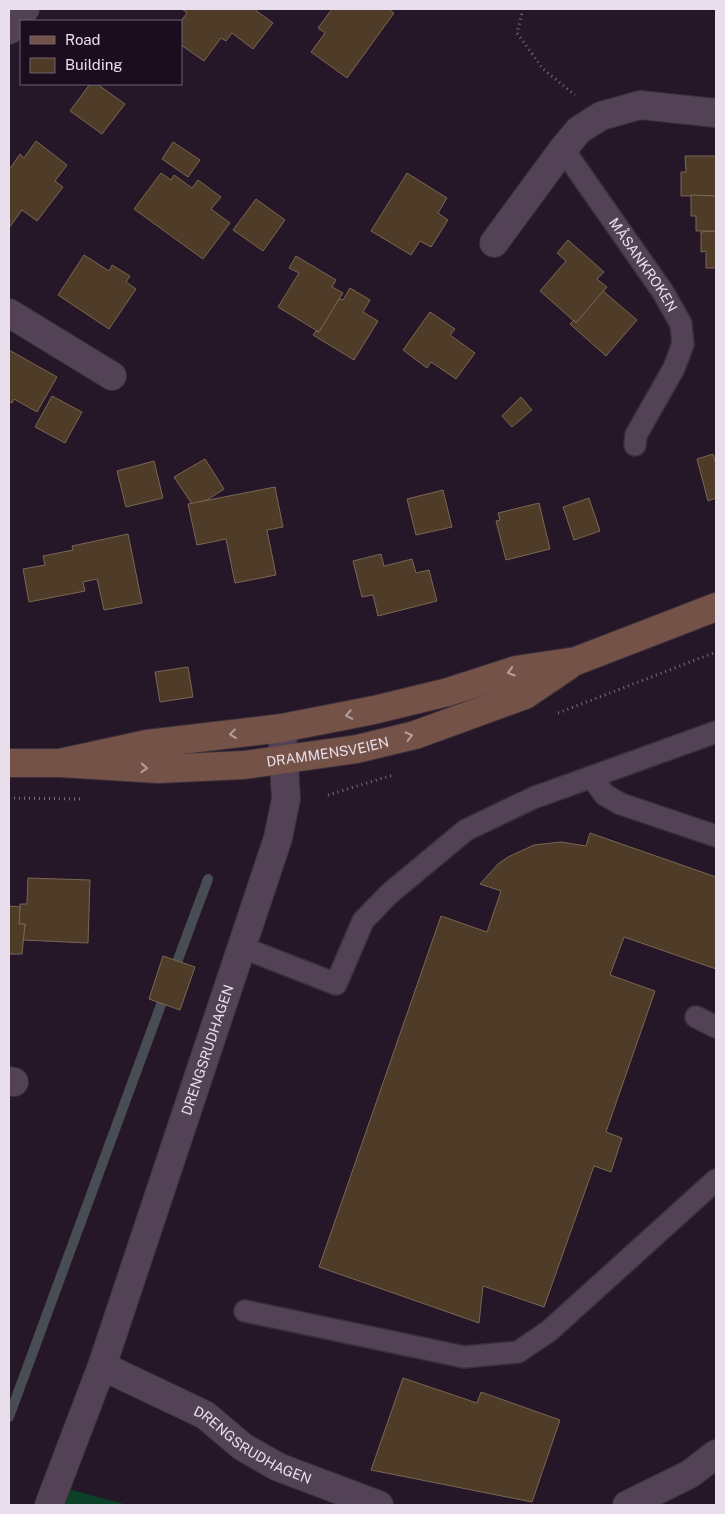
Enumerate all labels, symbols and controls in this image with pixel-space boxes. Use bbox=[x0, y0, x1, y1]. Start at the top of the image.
legend bbox=[20, 20, 182, 85]
text: Road bbox=[65, 31, 101, 48]
text: Building bbox=[65, 56, 123, 73]
street label: MÅSANKROKEN bbox=[606, 215, 680, 315]
one-way arrow bbox=[507, 666, 515, 676]
one-way arrow bbox=[345, 709, 353, 720]
one-way arrow bbox=[229, 728, 237, 739]
one-way arrow bbox=[404, 731, 413, 742]
street label: DRAMMENSVEIEN bbox=[265, 734, 391, 770]
one-way arrow bbox=[140, 763, 148, 774]
street label: DRENGSRUDHAGEN bbox=[178, 983, 237, 1117]
street label: DRENGSRUDHAGEN bbox=[191, 1403, 314, 1487]

